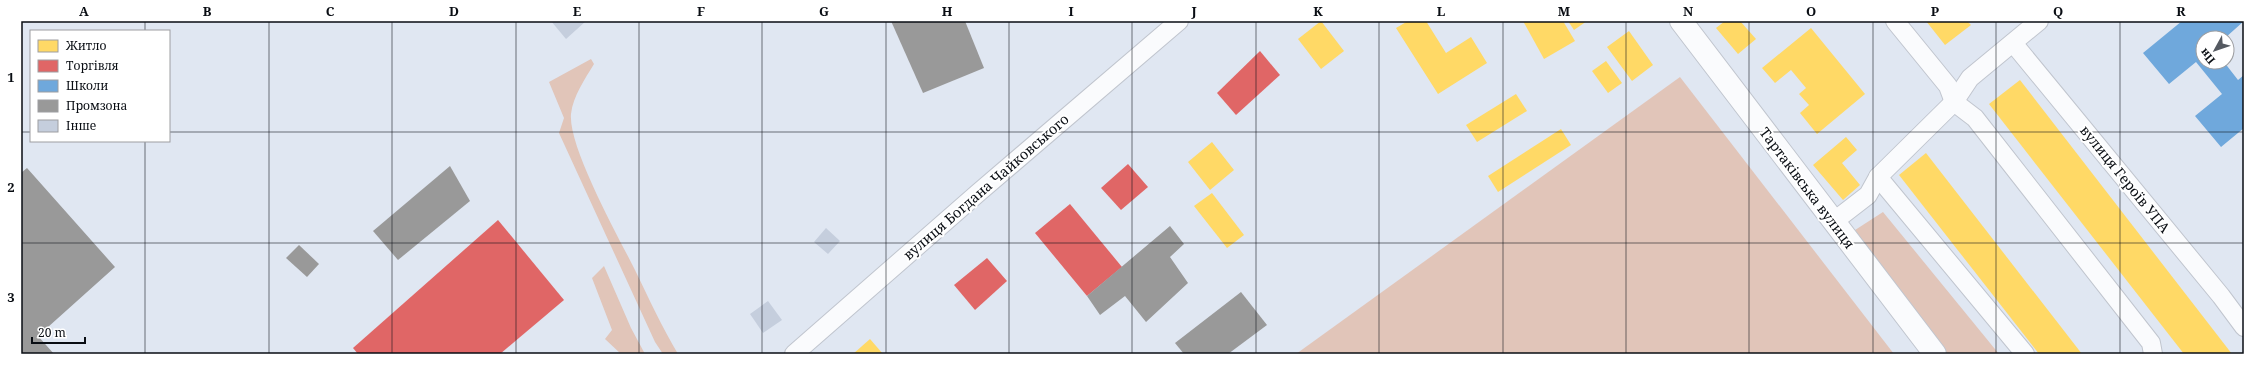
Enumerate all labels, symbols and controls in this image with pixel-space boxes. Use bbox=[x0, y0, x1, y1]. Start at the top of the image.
text: A bbox=[79, 2, 89, 20]
text: B bbox=[203, 2, 212, 20]
text: C bbox=[326, 2, 335, 20]
text: D bbox=[449, 2, 459, 20]
text: E bbox=[573, 2, 582, 20]
text: F bbox=[697, 2, 705, 20]
text: G bbox=[819, 2, 829, 20]
text: H bbox=[942, 2, 953, 20]
text: I bbox=[1068, 2, 1074, 20]
text: J bbox=[1190, 2, 1197, 20]
text: K bbox=[1313, 2, 1323, 20]
text: L bbox=[1437, 2, 1446, 20]
text: M bbox=[1558, 2, 1571, 20]
text: N bbox=[1683, 2, 1694, 20]
text: O bbox=[1806, 2, 1816, 20]
text: P bbox=[1931, 2, 1940, 20]
text: Q bbox=[2053, 2, 2063, 20]
text: R bbox=[2176, 2, 2186, 20]
legend bbox=[30, 30, 170, 142]
north arrow bbox=[2195, 30, 2235, 70]
text: Житло bbox=[65, 37, 107, 54]
text: Пн bbox=[2196, 45, 2218, 68]
text: Торгівля bbox=[66, 57, 119, 74]
text: 1 bbox=[7, 68, 15, 86]
text: Школи bbox=[66, 77, 108, 94]
text: Промзона bbox=[66, 97, 128, 114]
street label: вулиця Богдана Чайковського bbox=[899, 109, 1072, 264]
text: Інше bbox=[66, 117, 96, 134]
street label: вулиця Героїв УПА bbox=[2076, 121, 2175, 237]
street label: Тартаківська вулиця bbox=[1756, 123, 1859, 252]
text: 2 bbox=[7, 178, 15, 196]
text: 3 bbox=[7, 288, 15, 306]
scale bar bbox=[32, 319, 85, 345]
text: 20 m bbox=[38, 324, 66, 341]

